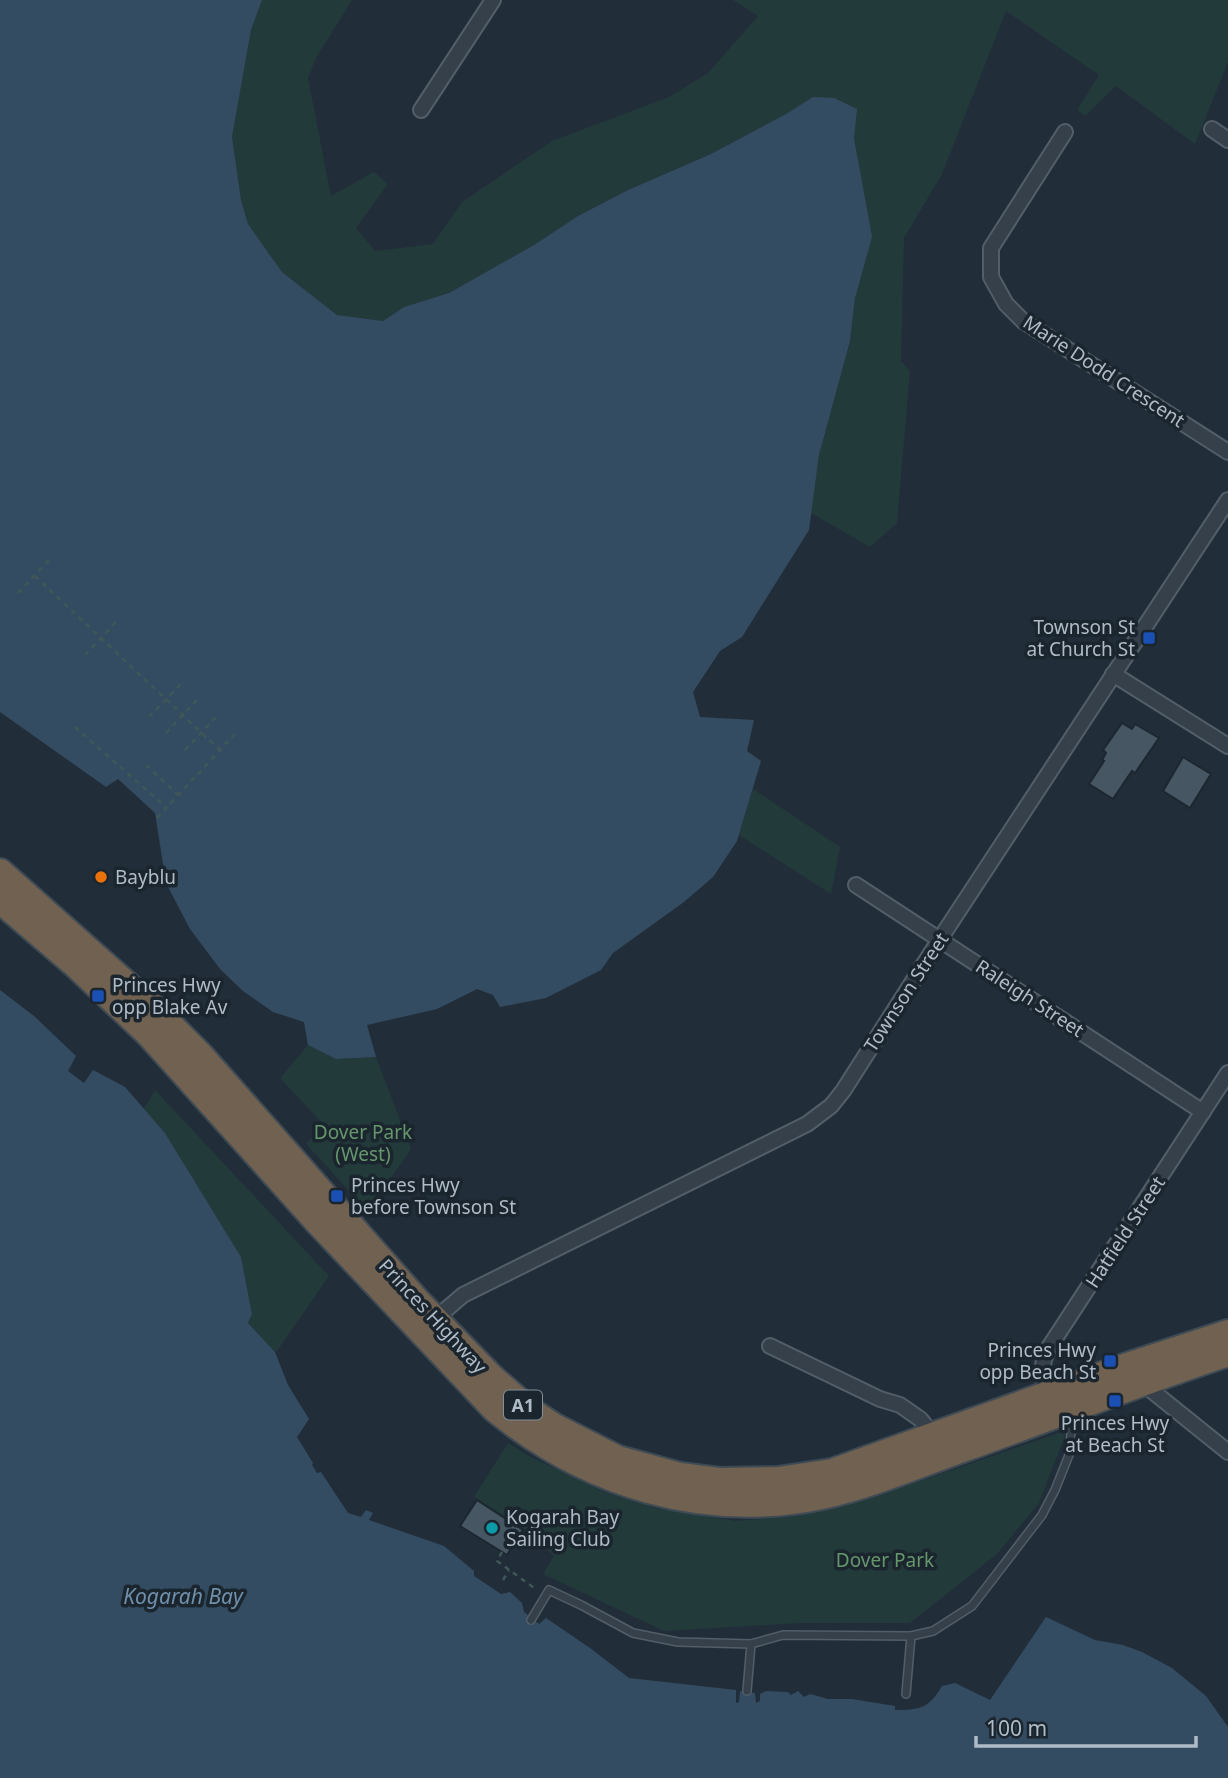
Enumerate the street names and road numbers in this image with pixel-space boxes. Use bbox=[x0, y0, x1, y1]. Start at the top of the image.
street label: Marie Dodd Crescent bbox=[1018, 309, 1190, 433]
street label: Townson Street bbox=[858, 927, 954, 1057]
street label: Raleigh Street bbox=[971, 953, 1089, 1043]
street label: Hatfield Street bbox=[1079, 1171, 1171, 1293]
street label: Princes Highway bbox=[373, 1253, 493, 1379]
road number: A1 bbox=[504, 1390, 542, 1420]

